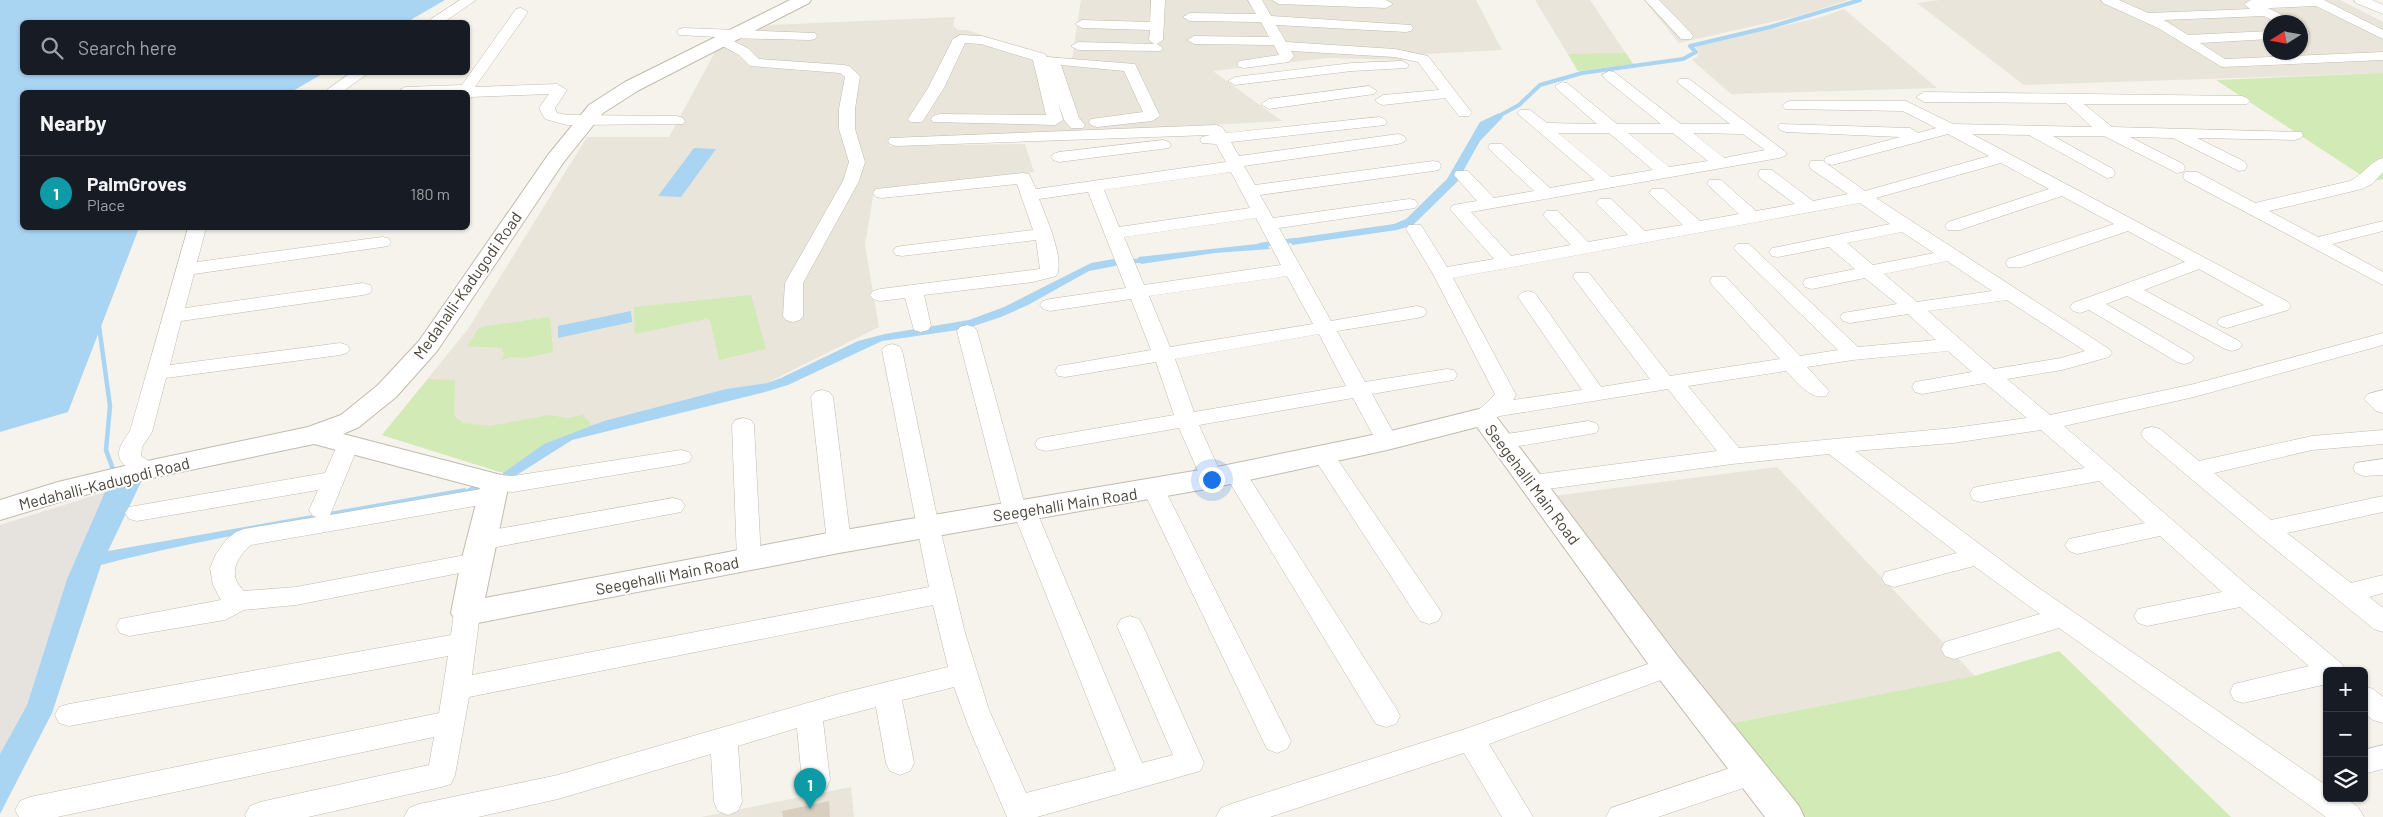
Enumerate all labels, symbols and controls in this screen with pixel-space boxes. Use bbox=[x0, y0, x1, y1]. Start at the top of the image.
north arrow bbox=[2263, 15, 2308, 60]
search box bbox=[20, 20, 470, 75]
icon: search bbox=[38, 34, 66, 62]
text: Search here bbox=[78, 36, 177, 59]
text: Nearby bbox=[40, 110, 106, 135]
text: PalmGroves bbox=[87, 172, 186, 195]
text: 1 bbox=[53, 184, 59, 203]
text: 180 m bbox=[411, 184, 450, 203]
text: Place bbox=[87, 195, 125, 214]
street label: Medahalli-Kadugodi Road bbox=[409, 208, 525, 362]
street label: Seegehalli Main Road bbox=[1482, 420, 1584, 548]
street label: Medahalli-Kadugodi Road bbox=[17, 453, 191, 513]
your location bbox=[1199, 467, 1225, 493]
street label: Seegehalli Main Road bbox=[991, 483, 1139, 525]
street label: Seegehalli Main Road bbox=[594, 552, 740, 598]
map controls bbox=[2323, 667, 2368, 802]
button: + bbox=[2323, 667, 2368, 712]
button: − bbox=[2323, 712, 2368, 757]
button: layers bbox=[2323, 757, 2368, 802]
pin: 1 bbox=[794, 768, 826, 809]

